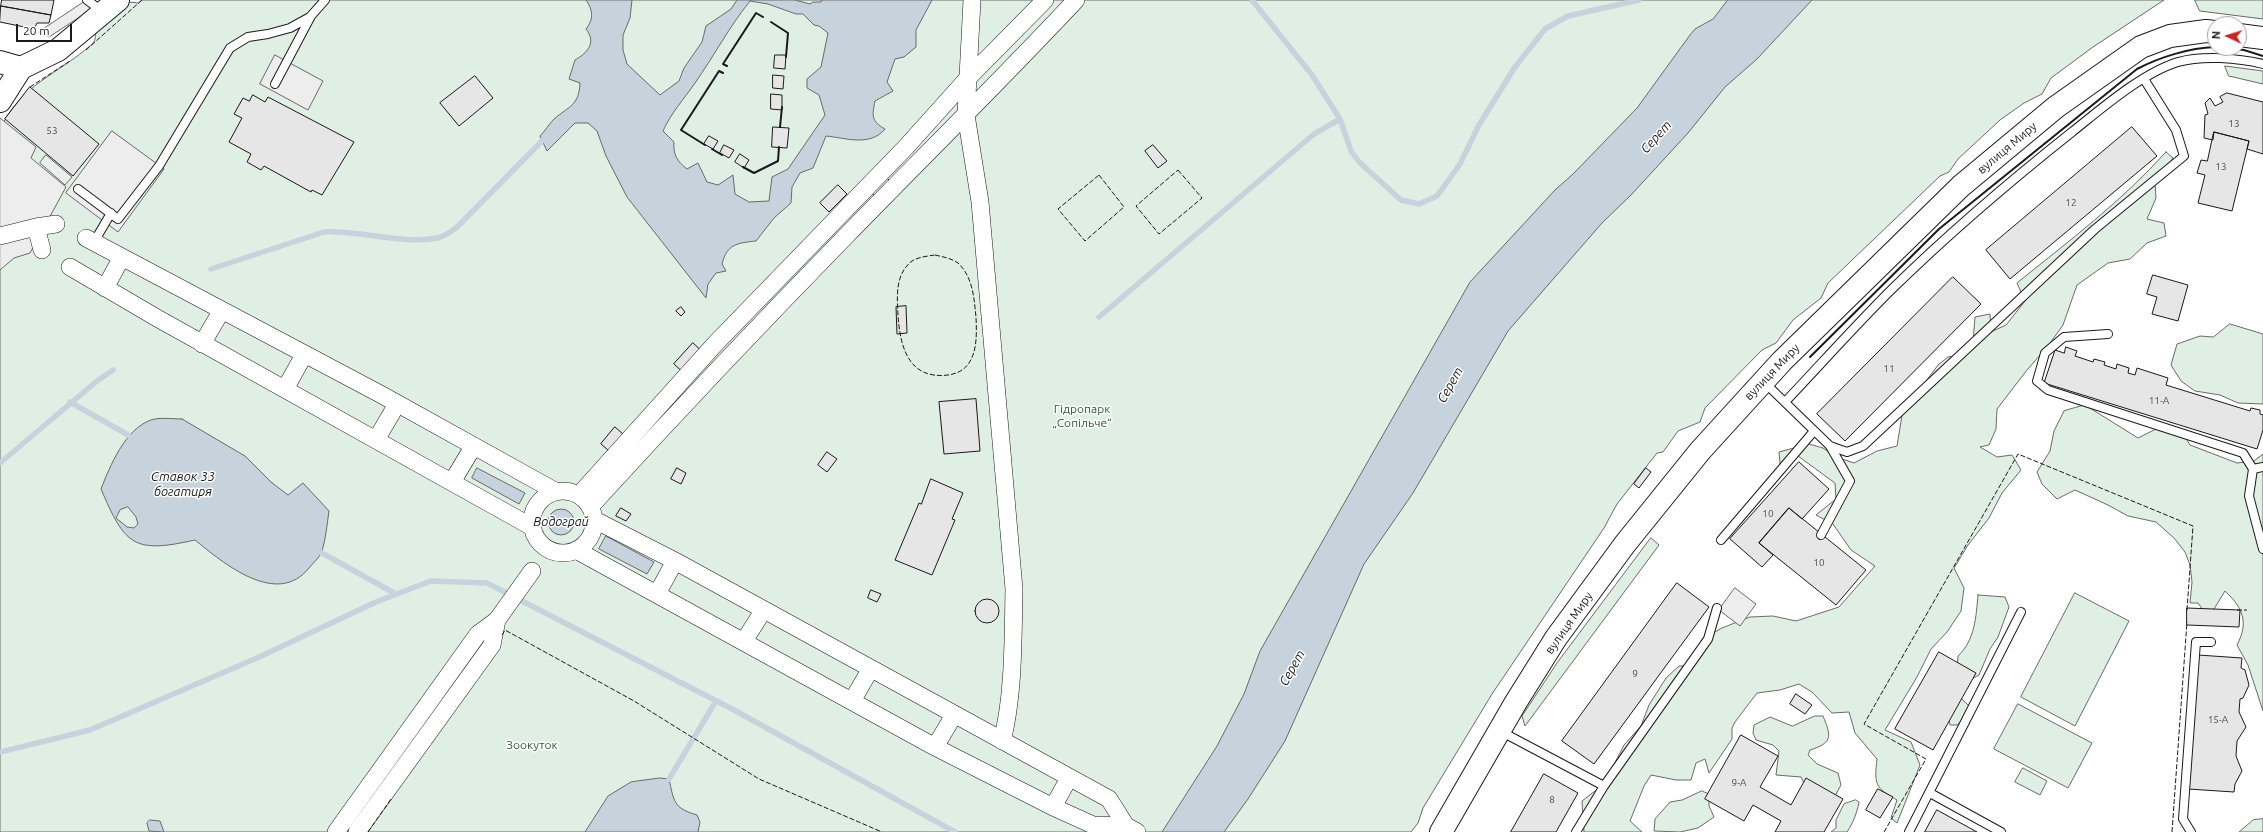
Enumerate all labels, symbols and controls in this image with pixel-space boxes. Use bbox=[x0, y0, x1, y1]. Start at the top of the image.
scale bar bbox=[18, 16, 74, 42]
north arrow bbox=[2207, 16, 2247, 56]
text: 20 m bbox=[23, 24, 50, 37]
text: N bbox=[2210, 31, 2222, 40]
water label: Серет bbox=[1637, 117, 1675, 157]
house number: 13 bbox=[2228, 118, 2240, 130]
street label: вулиця Миру bbox=[1974, 119, 2040, 177]
house number: 53 bbox=[46, 125, 58, 137]
house number: 13 bbox=[2215, 161, 2227, 173]
house number: 12 bbox=[2065, 197, 2077, 209]
street label: вулиця Миру bbox=[1742, 341, 1802, 403]
house number: 11 bbox=[1883, 363, 1895, 375]
water label: Серет bbox=[1434, 364, 1466, 406]
house number: 11-А bbox=[2149, 395, 2169, 407]
park label: Гідропарк „Сопільче“ bbox=[1052, 402, 1112, 430]
water label: Ставок 33 богатиря bbox=[151, 469, 215, 500]
house number: 10 bbox=[1762, 508, 1774, 520]
water label: Водограй bbox=[533, 514, 589, 530]
house number: 10 bbox=[1813, 557, 1825, 569]
street label: вулиця Миру bbox=[1542, 589, 1596, 657]
water label: Серет bbox=[1276, 647, 1308, 689]
house number: 9 bbox=[1632, 668, 1638, 680]
house number: 15-А bbox=[2208, 714, 2228, 726]
park label: Зоокуток bbox=[506, 738, 558, 752]
house number: 9-А bbox=[1731, 777, 1747, 789]
house number: 8 bbox=[1549, 794, 1555, 806]

